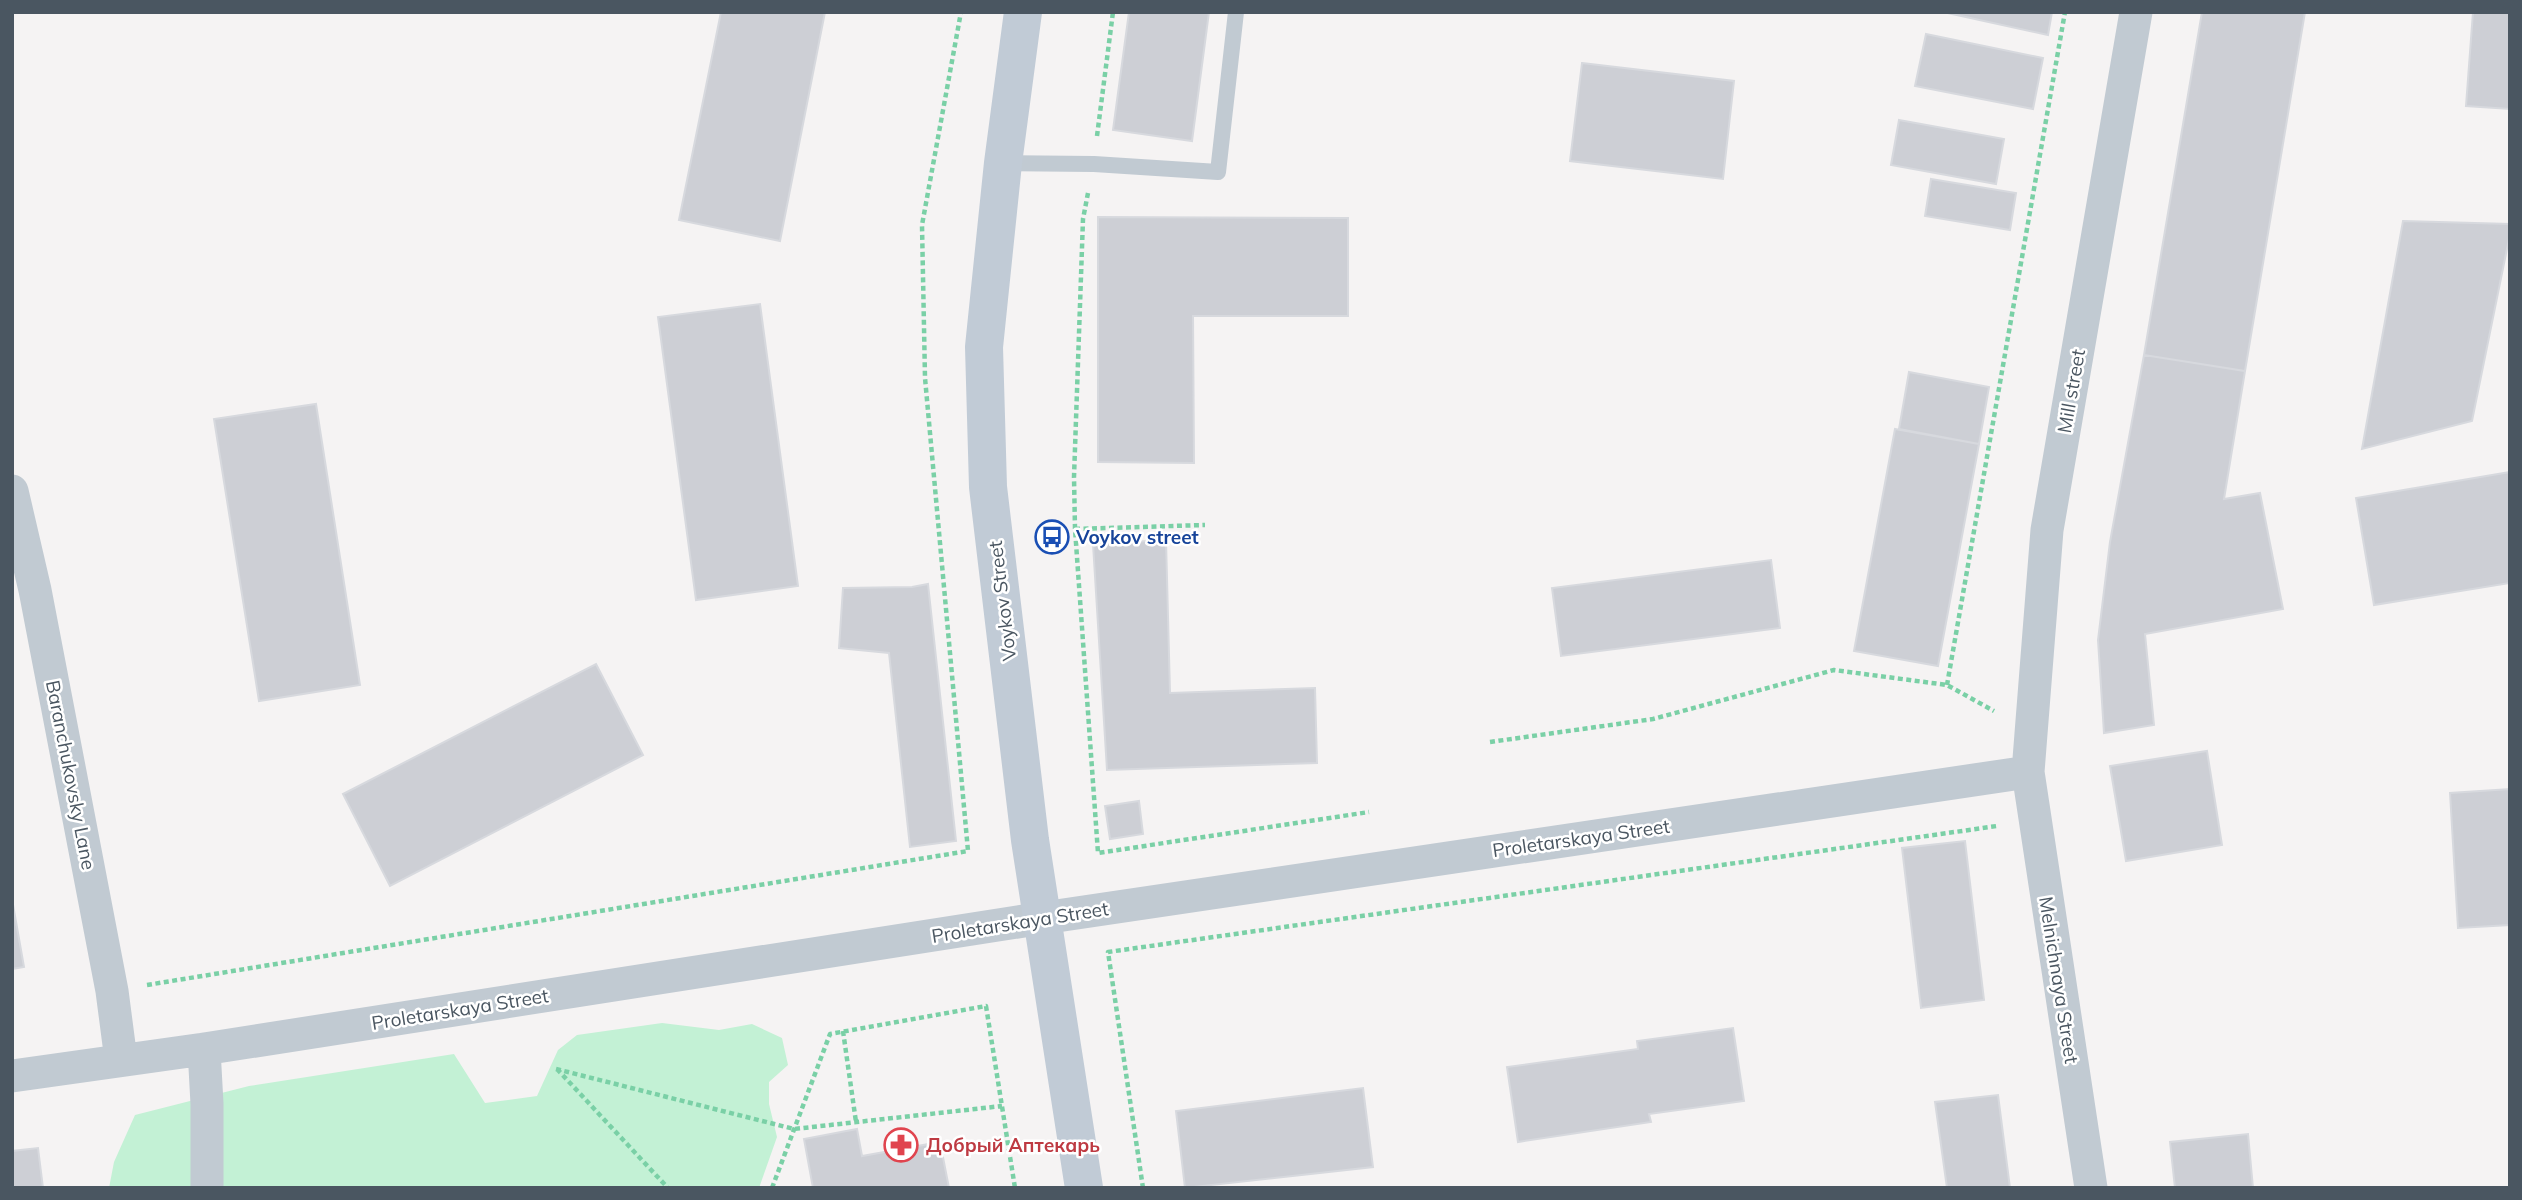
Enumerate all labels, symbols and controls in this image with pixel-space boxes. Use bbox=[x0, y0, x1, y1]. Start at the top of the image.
street label: Mill street bbox=[2052, 347, 2090, 435]
bus stop icon: Voykov street bbox=[1033, 518, 1071, 556]
place label: Voykov street bbox=[1075, 525, 1199, 549]
street label: Voykov Street bbox=[983, 539, 1021, 662]
street label: Baranchukovsky Lane bbox=[41, 678, 101, 872]
street label: Proletarskaya Street bbox=[1491, 814, 1672, 862]
street label: Melnichnaya Street bbox=[2034, 895, 2084, 1065]
street label: Proletarskaya Street bbox=[930, 896, 1110, 948]
street label: Proletarskaya Street bbox=[370, 983, 550, 1035]
pharmacy icon: Добрый Аптекарь bbox=[882, 1126, 920, 1164]
place label: Добрый Аптекарь bbox=[926, 1133, 1100, 1157]

